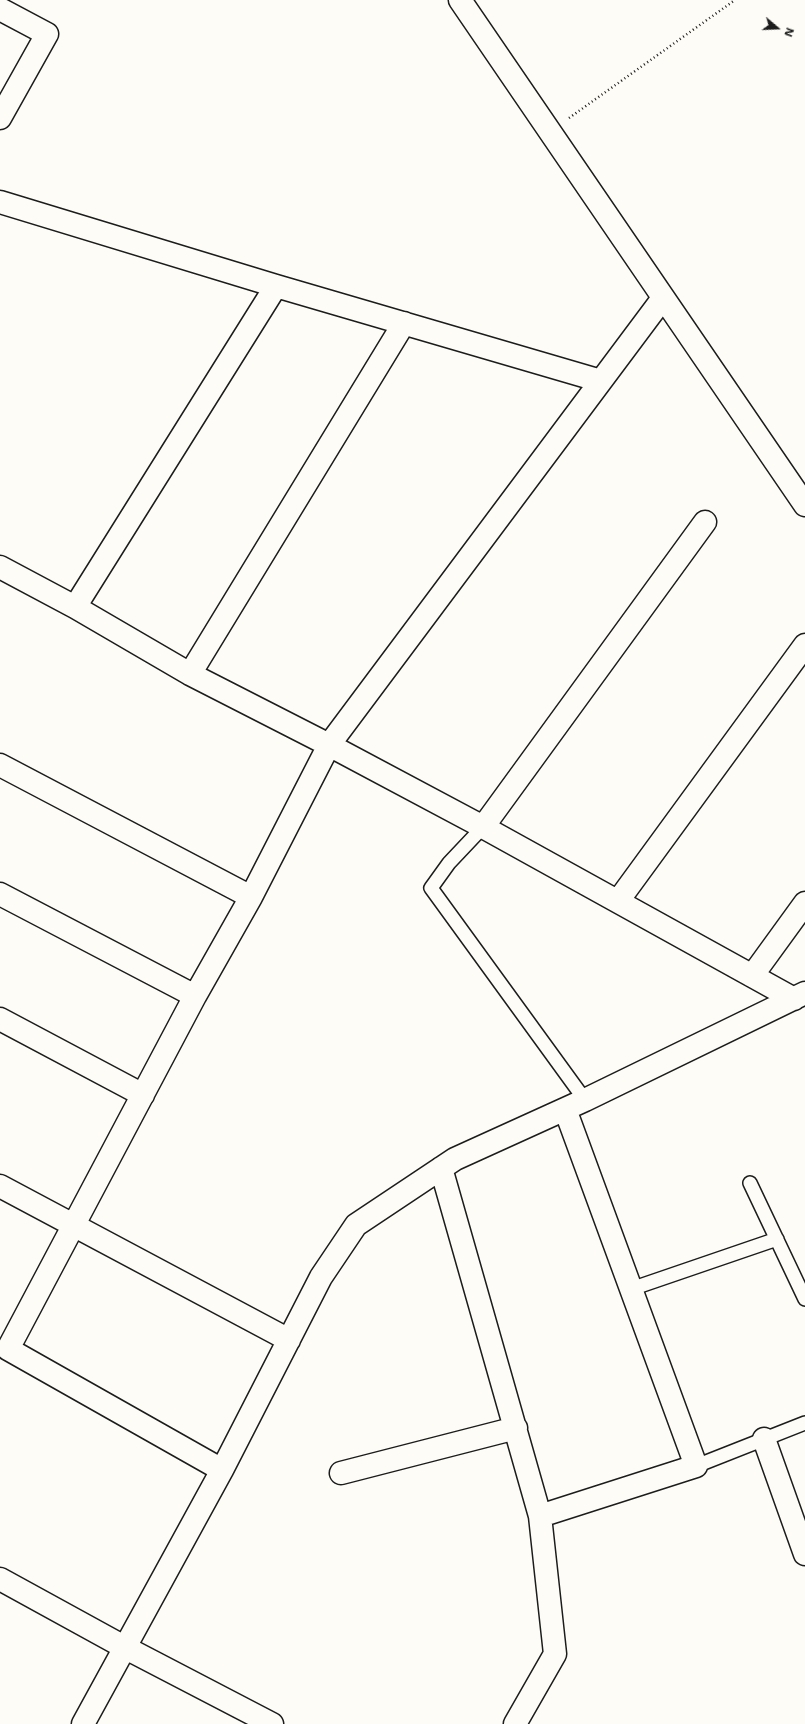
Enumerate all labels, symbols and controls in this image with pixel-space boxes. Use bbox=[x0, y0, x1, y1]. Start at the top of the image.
north arrow bbox=[757, 8, 797, 48]
text: N bbox=[780, 26, 797, 39]

